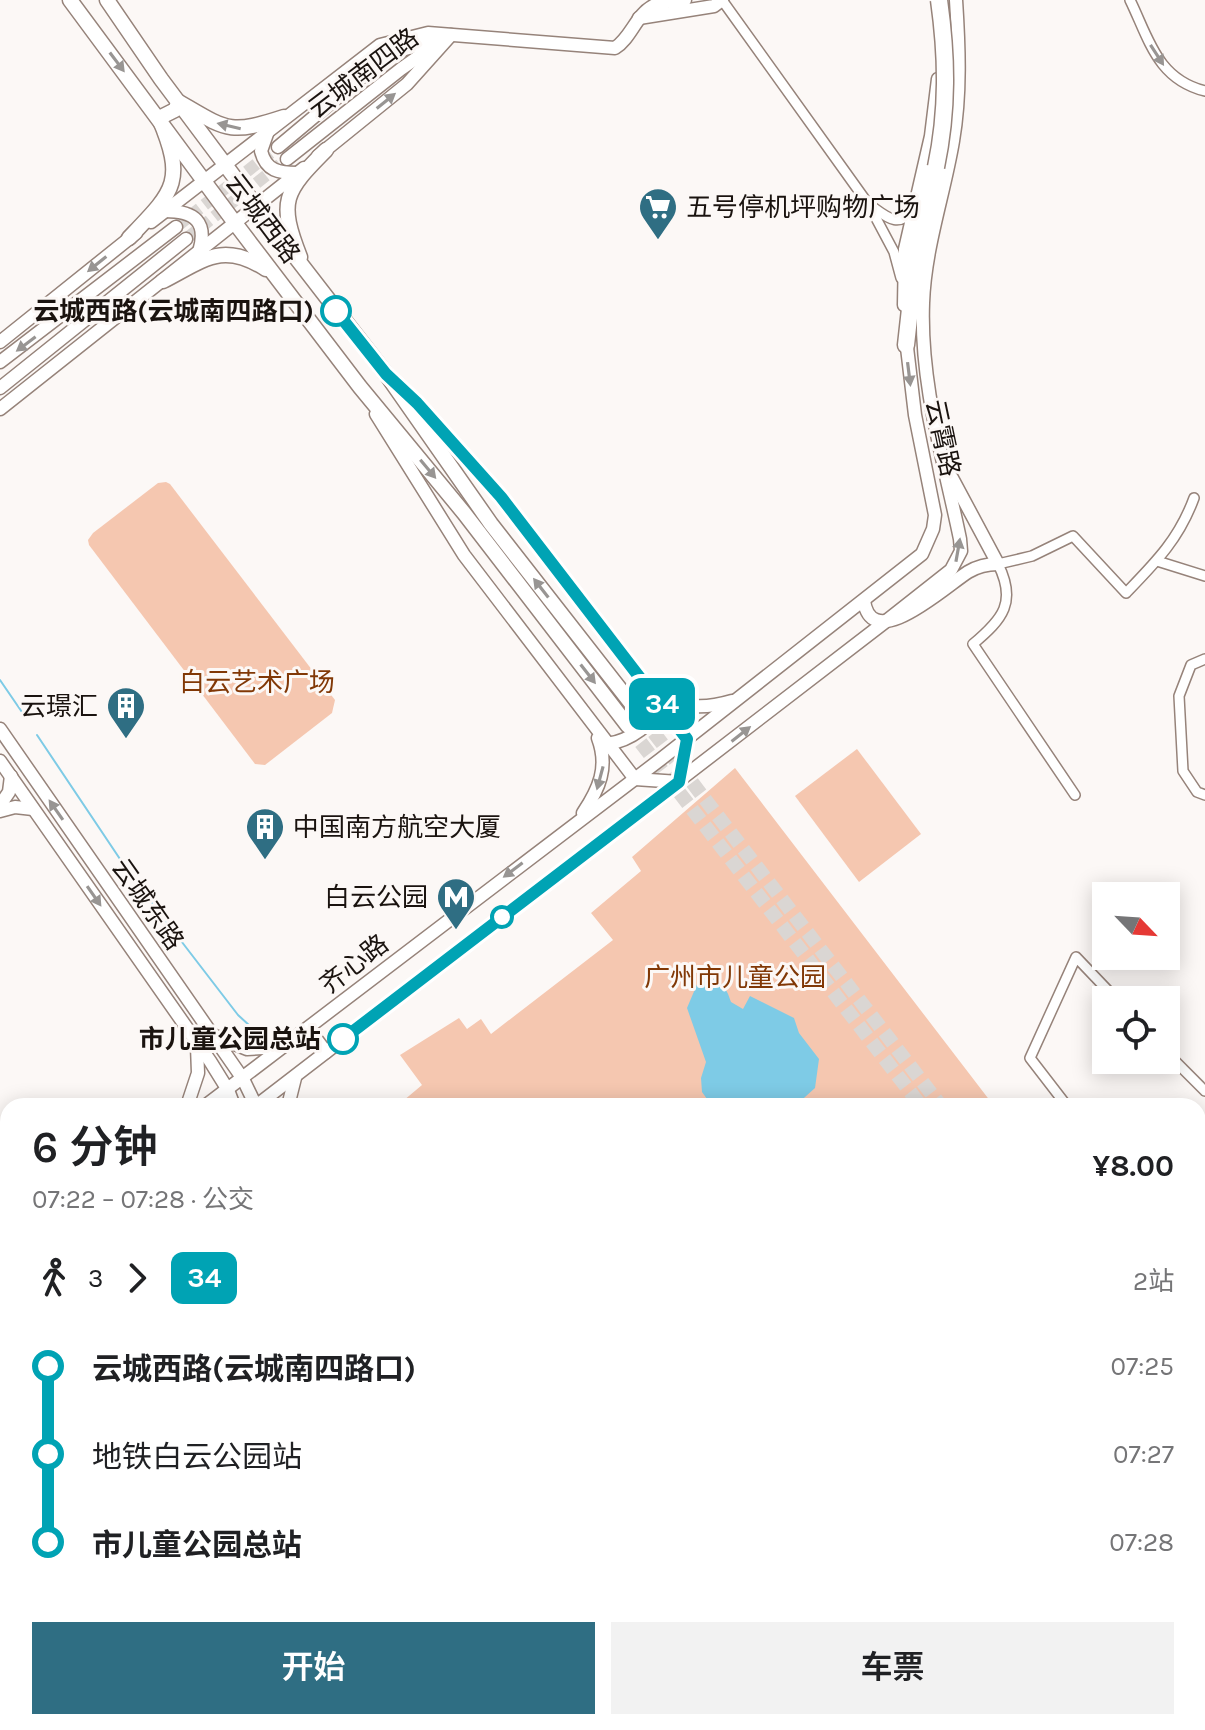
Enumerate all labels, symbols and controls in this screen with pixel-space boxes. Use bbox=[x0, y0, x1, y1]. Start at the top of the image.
street label: 云城南四路 bbox=[302, 22, 425, 125]
one-way arrow bbox=[1150, 45, 1165, 66]
one-way arrow bbox=[109, 52, 124, 73]
one-way arrow bbox=[376, 93, 397, 110]
one-way arrow bbox=[217, 119, 242, 132]
street label: 云城西路 bbox=[219, 167, 306, 269]
supermarket icon: 五号停机坪购物广场 bbox=[637, 186, 679, 241]
place label: 五号停机坪购物广场 bbox=[686, 192, 920, 223]
one-way arrow bbox=[87, 255, 107, 272]
place label: 云城西路(云城南四路口) bbox=[33, 296, 314, 327]
marker: 云城西路(云城南四路口) bbox=[321, 296, 351, 326]
one-way arrow bbox=[16, 336, 37, 351]
one-way arrow bbox=[903, 362, 916, 387]
street label: 云霄路 bbox=[919, 397, 966, 479]
one-way arrow bbox=[419, 458, 436, 478]
one-way arrow bbox=[952, 538, 964, 563]
one-way arrow bbox=[534, 578, 550, 598]
one-way arrow bbox=[579, 664, 595, 684]
park label: 白云艺术广场 bbox=[179, 667, 335, 698]
line badge: 34 bbox=[626, 678, 698, 730]
building icon: 云璟汇 bbox=[105, 685, 147, 740]
text: 34 bbox=[645, 687, 679, 720]
place label: 云璟汇 bbox=[20, 691, 98, 722]
one-way arrow bbox=[731, 726, 751, 742]
one-way arrow bbox=[593, 765, 605, 790]
one-way arrow bbox=[49, 799, 64, 820]
building icon: 中国南方航空大厦 bbox=[244, 806, 286, 861]
place label: 中国南方航空大厦 bbox=[293, 812, 501, 843]
street label: 云城东路 bbox=[105, 853, 190, 956]
one-way arrow bbox=[503, 862, 524, 878]
metro station icon: 白云公园 bbox=[435, 876, 477, 931]
place label: 白云公园 bbox=[324, 882, 428, 913]
north arrow bbox=[1092, 882, 1180, 970]
map controls bbox=[1092, 882, 1180, 1074]
one-way arrow bbox=[86, 886, 101, 907]
unlabelled marker bbox=[491, 906, 513, 928]
street label: 齐心路 bbox=[314, 928, 395, 1001]
park label: 广州市儿童公园 bbox=[644, 962, 826, 993]
button: locate bbox=[1092, 986, 1180, 1074]
place label: 市儿童公园总站 bbox=[139, 1024, 321, 1055]
marker: 市儿童公园总站 bbox=[328, 1024, 358, 1054]
text: 6 分钟 bbox=[32, 1122, 157, 1173]
text: ¥8.00 bbox=[1093, 1148, 1174, 1184]
text: 07:22 – 07:28 · 公交 bbox=[32, 1184, 254, 1215]
icon: walk bbox=[32, 1256, 76, 1300]
icon: forward bbox=[115, 1256, 159, 1300]
text: 34 bbox=[187, 1261, 221, 1294]
text: 3 bbox=[88, 1263, 103, 1294]
text: 2站 bbox=[1133, 1266, 1174, 1297]
text: 云城西路(云城南四路口) bbox=[92, 1351, 416, 1387]
text: 07:25 bbox=[1111, 1351, 1174, 1382]
text: 地铁白云公园站 bbox=[92, 1439, 302, 1475]
text: 07:27 bbox=[1113, 1439, 1174, 1470]
text: 市儿童公园总站 bbox=[92, 1527, 302, 1563]
text: 07:28 bbox=[1109, 1527, 1174, 1558]
button: 开始 bbox=[32, 1622, 595, 1714]
button: 车票 bbox=[611, 1622, 1174, 1714]

